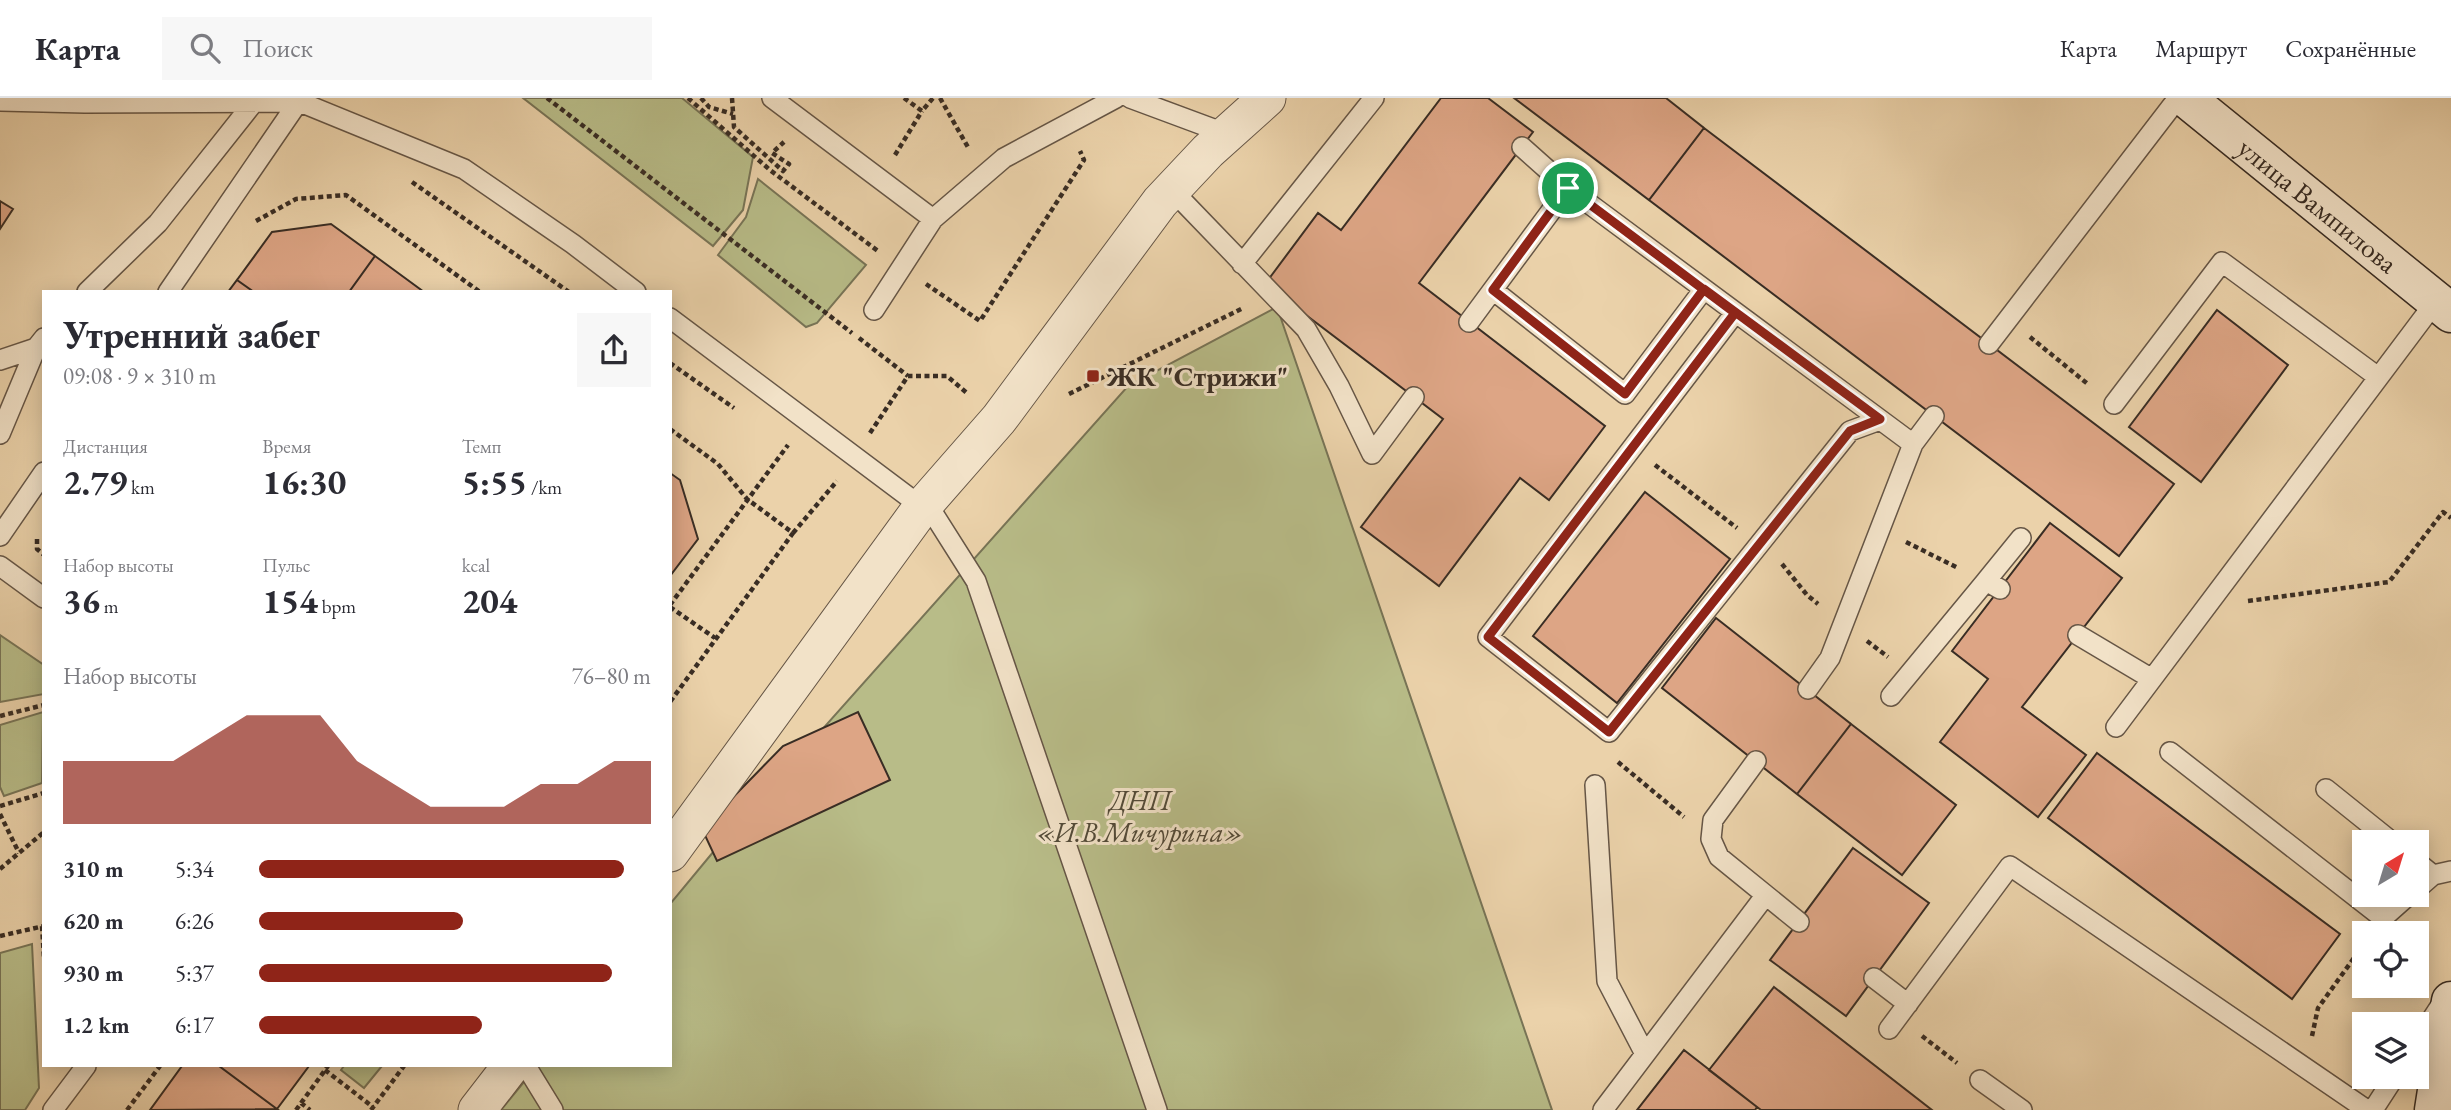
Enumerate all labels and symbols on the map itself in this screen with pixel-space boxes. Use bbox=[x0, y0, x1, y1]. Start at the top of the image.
street label: улица Вампилова bbox=[2231, 130, 2406, 281]
pin bbox=[1538, 158, 1598, 218]
place label: ЖК "Стрижи" bbox=[1106, 358, 1288, 394]
marker: ЖК "Стрижи" bbox=[1085, 368, 1101, 384]
park label: ДНП «И.В.Мичурина» bbox=[1037, 782, 1243, 850]
north arrow bbox=[2352, 830, 2429, 906]

